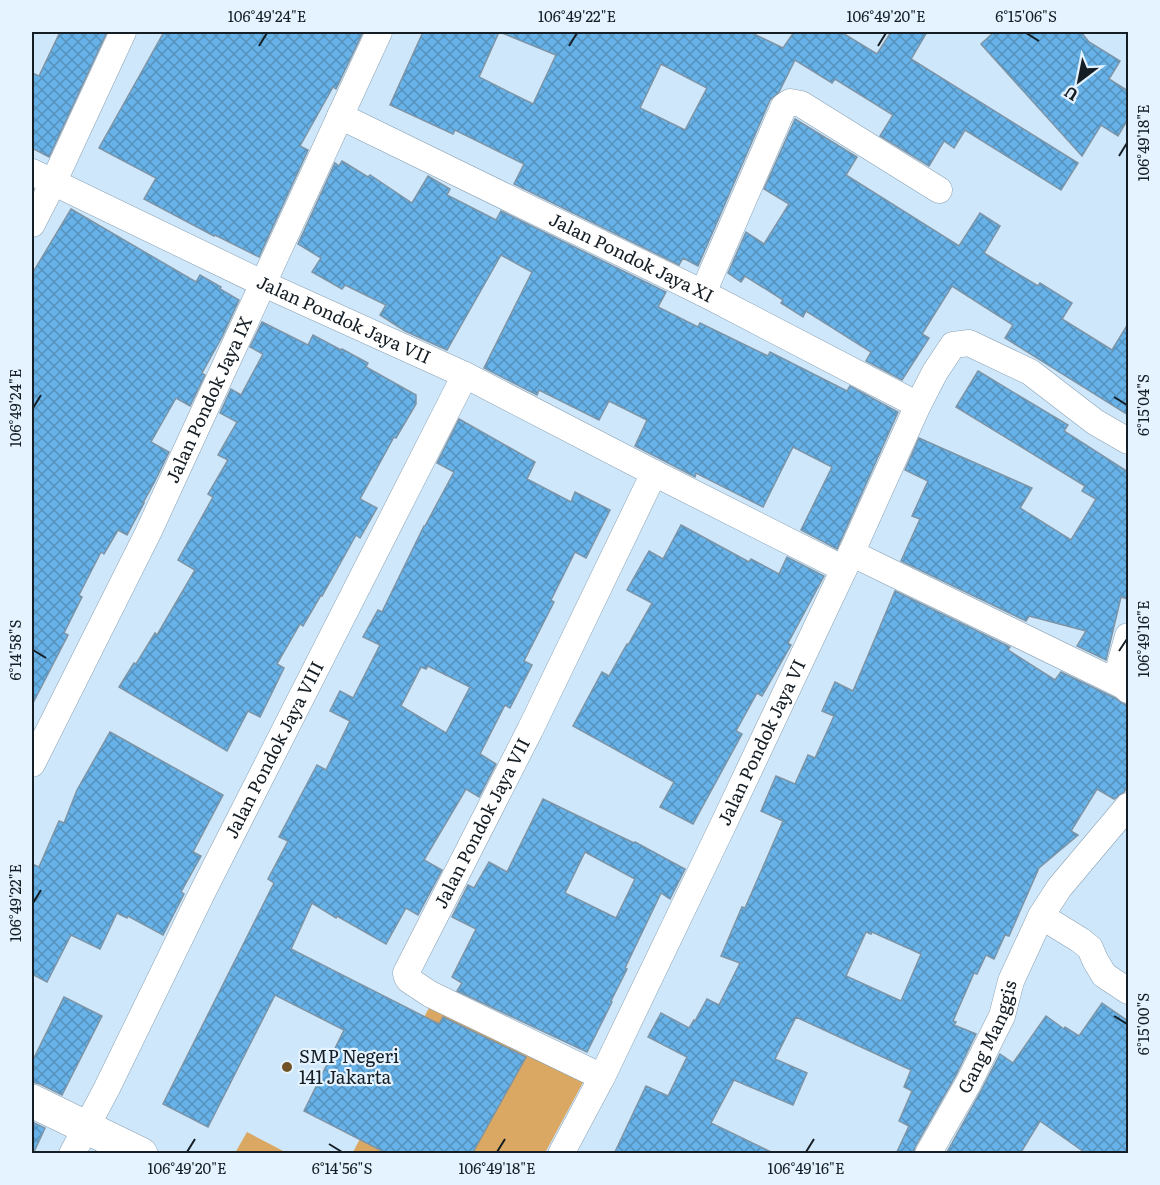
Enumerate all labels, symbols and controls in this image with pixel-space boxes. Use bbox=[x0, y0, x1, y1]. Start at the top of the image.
text: 106°49'24"E bbox=[228, 4, 306, 27]
text: 106°49'22"E bbox=[538, 4, 616, 27]
text: 106°49'20"E bbox=[846, 4, 926, 27]
text: 6°15'06"S bbox=[995, 4, 1057, 27]
north arrow bbox=[1049, 51, 1109, 111]
text: U bbox=[1058, 81, 1082, 108]
text: 106°49'18"E bbox=[1131, 104, 1154, 182]
street label: Jalan Pondok Jaya XI bbox=[545, 205, 719, 308]
street label: Jalan Pondok Jaya VII bbox=[253, 268, 436, 370]
street label: Jalan Pondok Jaya IX bbox=[158, 312, 258, 487]
text: 106°49'24"E bbox=[3, 369, 26, 447]
text: 6°15'04"S bbox=[1131, 374, 1154, 436]
text: 106°49'16"E bbox=[1131, 601, 1154, 677]
text: 6°14'58"S bbox=[3, 620, 26, 680]
street label: Jalan Pondok Jaya VI bbox=[710, 654, 812, 829]
street label: Jalan Pondok Jaya VIII bbox=[217, 656, 330, 843]
street label: Jalan Pondok Jaya VII bbox=[426, 733, 536, 913]
text: 106°49'22"E bbox=[3, 864, 26, 942]
street label: Gang Manggis bbox=[950, 977, 1023, 1098]
text: 6°15'00"S bbox=[1131, 993, 1154, 1055]
place label: SMP Negeri 141 Jakarta bbox=[299, 1042, 399, 1090]
marker: SMP Negeri 141 Jakarta bbox=[280, 1060, 294, 1074]
text: 106°49'20"E bbox=[147, 1156, 227, 1179]
text: 6°14'56"S bbox=[312, 1156, 372, 1179]
text: 106°49'18"E bbox=[458, 1156, 536, 1179]
text: 106°49'16"E bbox=[768, 1156, 844, 1179]

